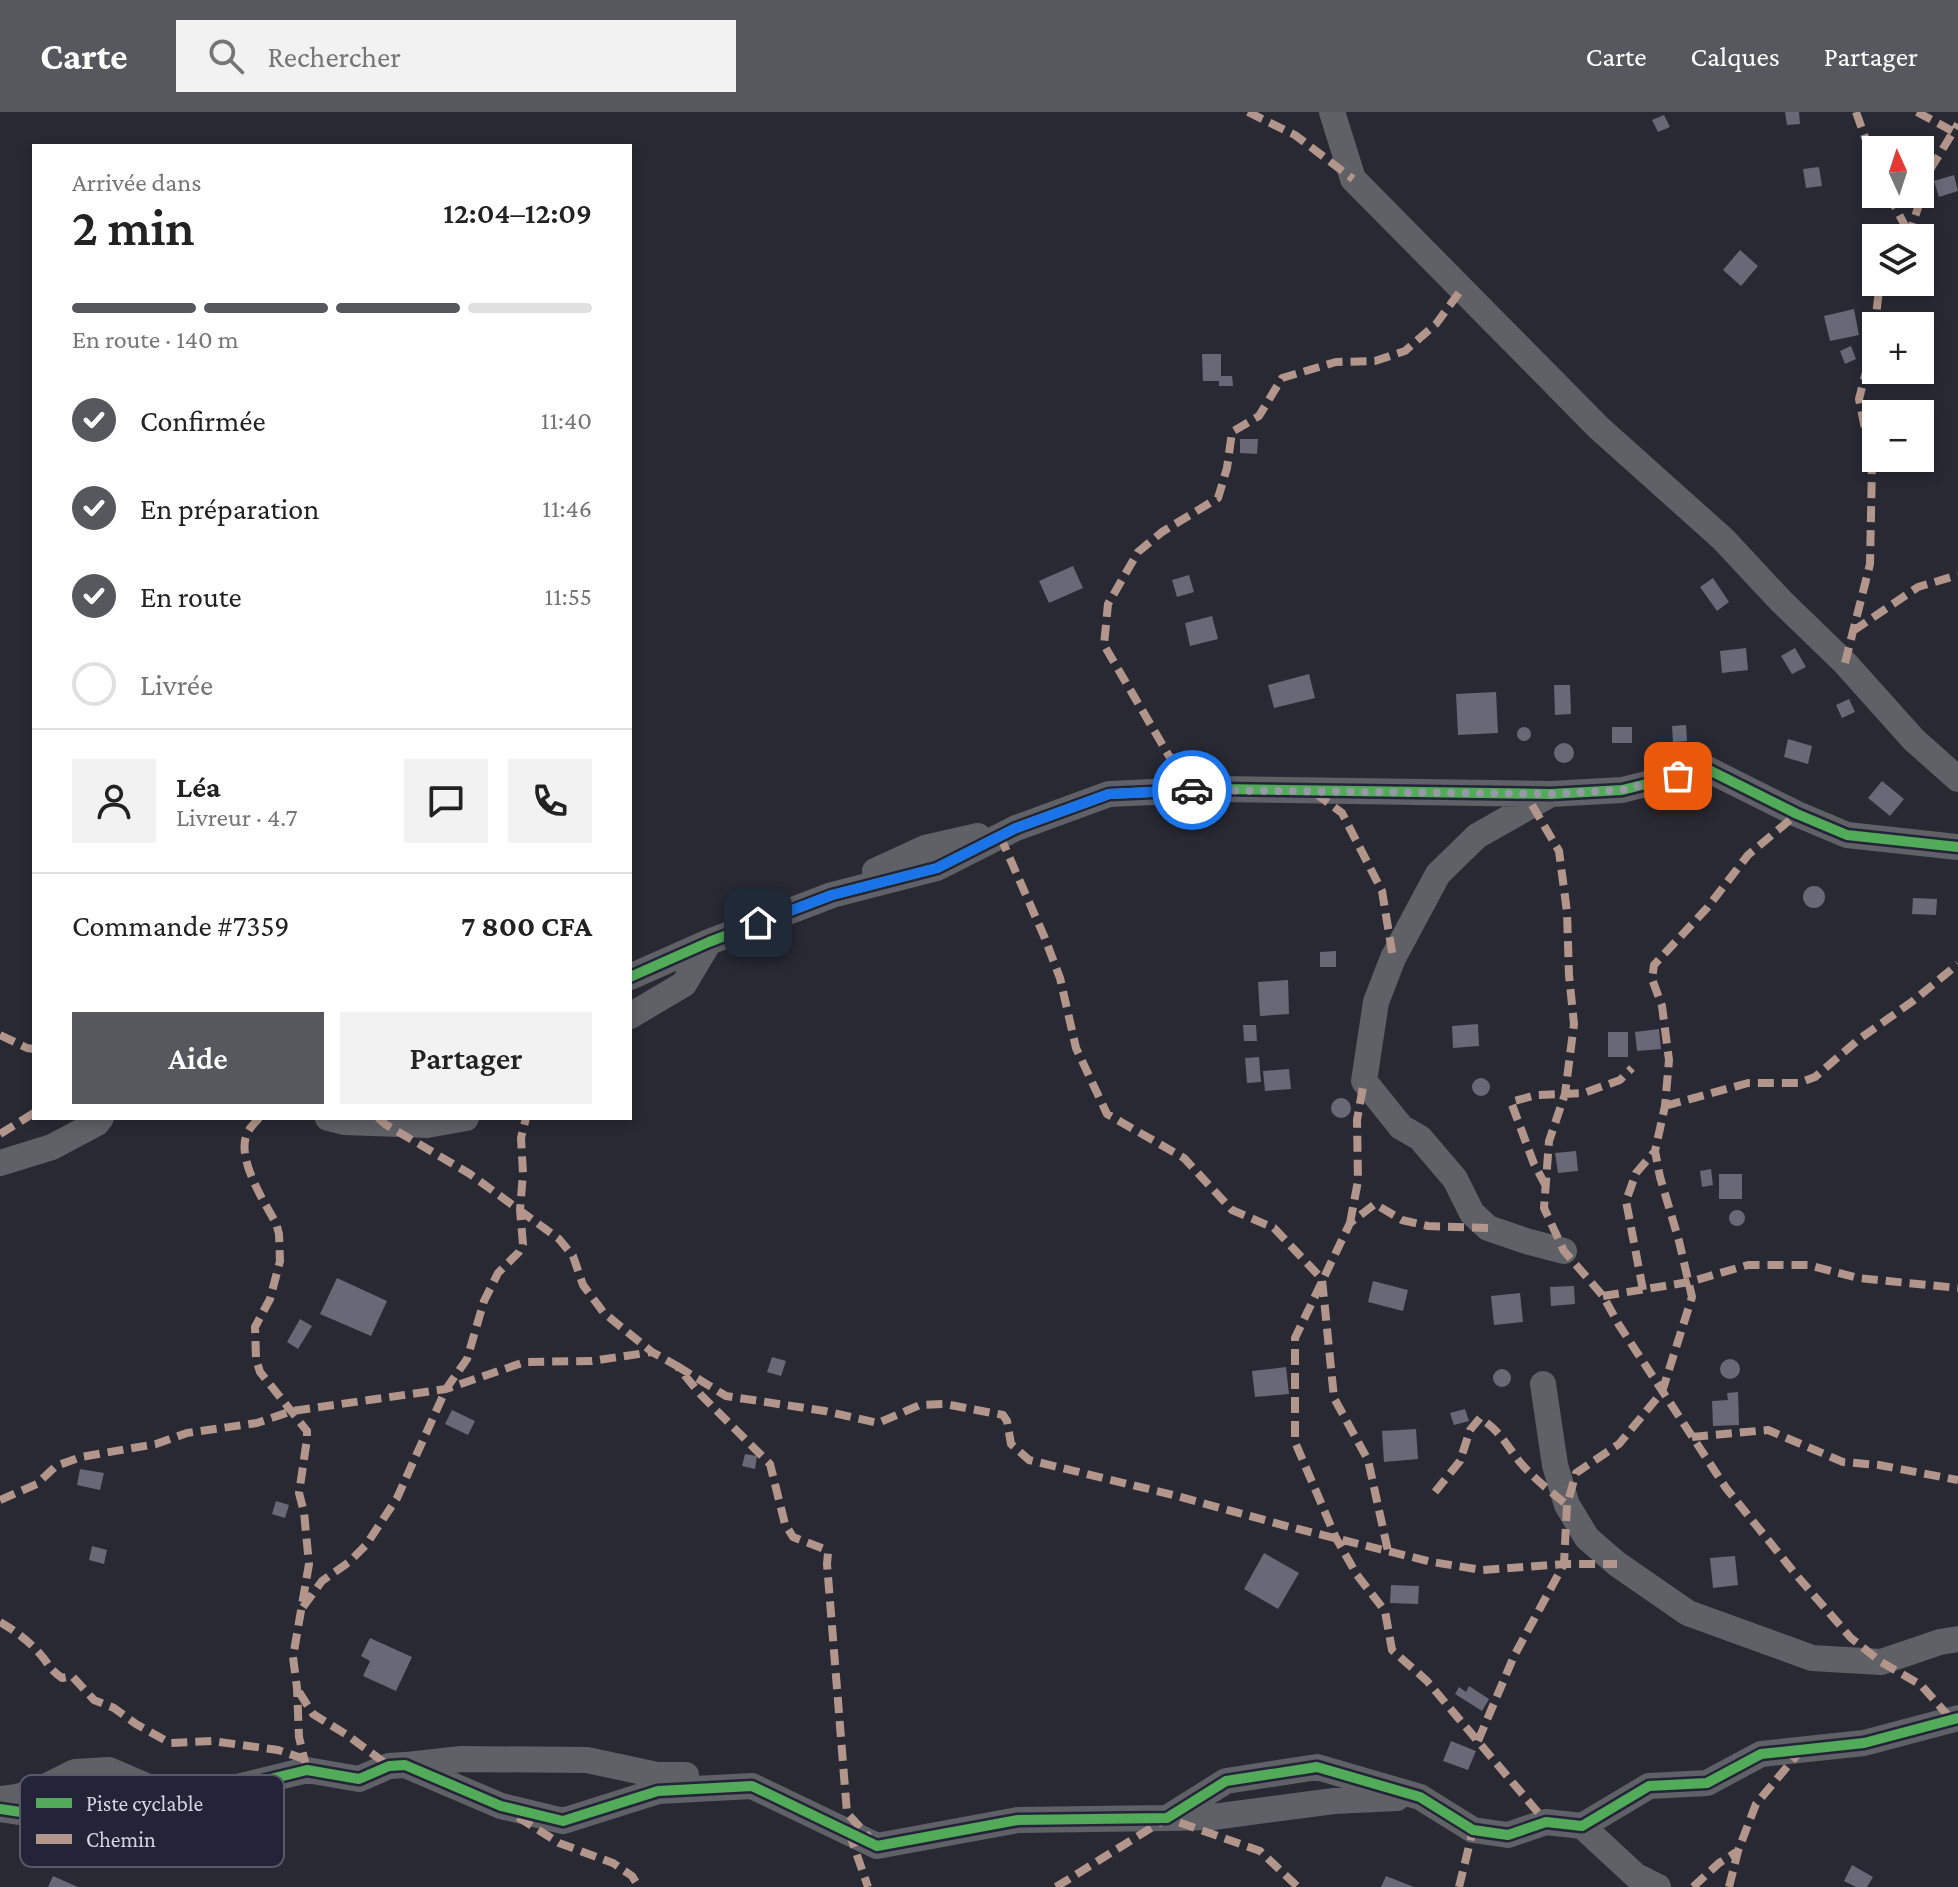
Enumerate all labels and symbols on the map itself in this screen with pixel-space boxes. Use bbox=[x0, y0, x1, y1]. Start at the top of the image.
north arrow bbox=[1862, 136, 1934, 208]
pin bbox=[1644, 742, 1712, 810]
courier bbox=[1152, 750, 1232, 830]
pin bbox=[724, 889, 792, 957]
legend bbox=[20, 1775, 284, 1867]
text: Piste cyclable bbox=[86, 1791, 203, 1816]
text: Chemin bbox=[86, 1827, 156, 1852]

